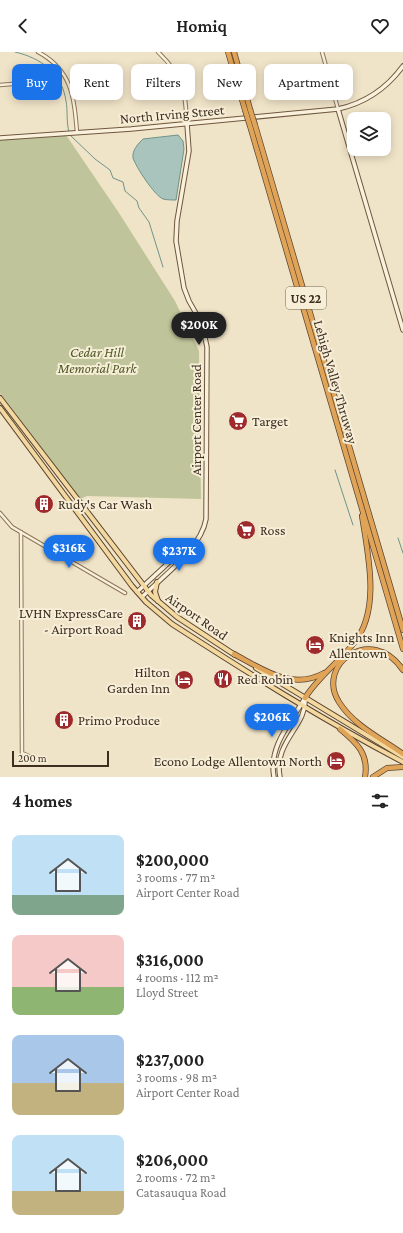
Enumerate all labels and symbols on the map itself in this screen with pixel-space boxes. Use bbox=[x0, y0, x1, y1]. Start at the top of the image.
street label: North Irving Street bbox=[119, 101, 225, 127]
road number: US 22 bbox=[286, 287, 326, 309]
pin: $200K bbox=[171, 312, 227, 346]
street label: Lehigh Valley Thruway bbox=[311, 318, 362, 446]
park label: Cedar Hill Memorial Park bbox=[57, 344, 137, 376]
street label: Airport Center Road bbox=[188, 364, 204, 476]
supermarket icon: Target bbox=[227, 410, 249, 432]
place label: Target bbox=[252, 413, 288, 429]
building icon: Rudy's Car Wash bbox=[33, 493, 55, 515]
place label: Rudy's Car Wash bbox=[58, 496, 153, 512]
supermarket icon: Ross bbox=[235, 519, 257, 541]
place label: Ross bbox=[260, 522, 286, 538]
pin: $316K bbox=[41, 535, 97, 569]
pin: $237K bbox=[151, 538, 207, 572]
street label: Airport Road bbox=[163, 589, 231, 643]
place label: LVHN ExpressCare - Airport Road bbox=[19, 605, 124, 637]
building icon: LVHN ExpressCare - Airport Road bbox=[126, 610, 148, 632]
place label: Knights Inn Allentown bbox=[329, 629, 395, 661]
hotel icon: Knights Inn Allentown bbox=[304, 634, 326, 656]
place label: Hilton Garden Inn bbox=[107, 664, 170, 696]
restaurant icon: Red Robin bbox=[212, 668, 234, 690]
hotel icon: Hilton Garden Inn bbox=[173, 669, 195, 691]
place label: Red Robin bbox=[237, 671, 294, 687]
pin: $206K bbox=[244, 704, 300, 738]
building icon: Primo Produce bbox=[53, 709, 75, 731]
place label: Primo Produce bbox=[78, 712, 160, 728]
scale bar bbox=[12, 749, 109, 768]
hotel icon: Econo Lodge Allentown North bbox=[325, 750, 347, 772]
place label: Econo Lodge Allentown North bbox=[154, 753, 322, 769]

